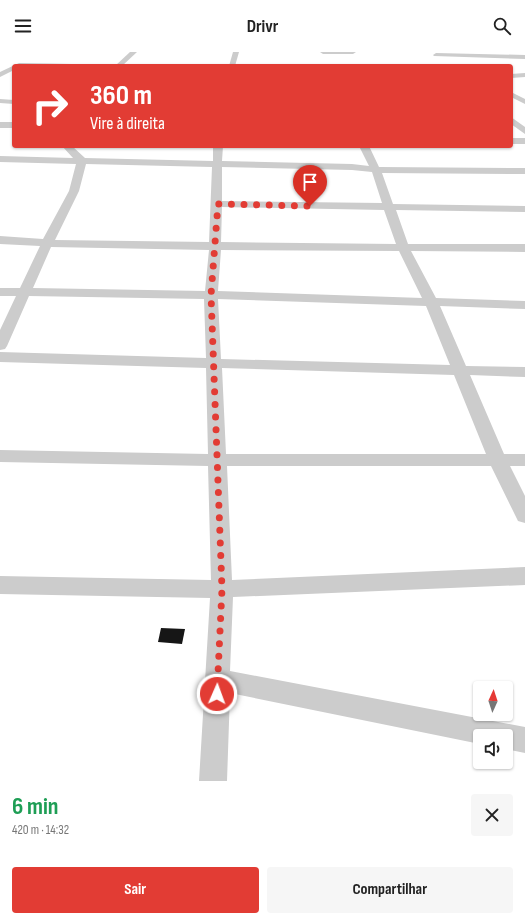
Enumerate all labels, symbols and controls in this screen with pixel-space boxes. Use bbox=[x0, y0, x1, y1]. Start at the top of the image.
icon: menu bbox=[12, 15, 34, 37]
icon: search bbox=[491, 15, 513, 37]
text: Drivr bbox=[247, 16, 278, 37]
text: 360 m bbox=[90, 79, 152, 112]
icon: right bbox=[24, 80, 76, 132]
text: Vire à direita bbox=[90, 113, 165, 134]
pin bbox=[293, 165, 327, 206]
icon: arrive bbox=[299, 171, 321, 193]
position arrow bbox=[196, 673, 238, 715]
north arrow bbox=[473, 681, 513, 721]
map controls bbox=[473, 681, 513, 769]
button: sound bbox=[473, 729, 513, 769]
text: 6 min bbox=[12, 792, 59, 821]
button: close bbox=[471, 794, 513, 836]
text: 420 m · 14:32 bbox=[12, 822, 69, 838]
button: Sair bbox=[12, 867, 259, 913]
button: Compartilhar bbox=[267, 867, 513, 913]

